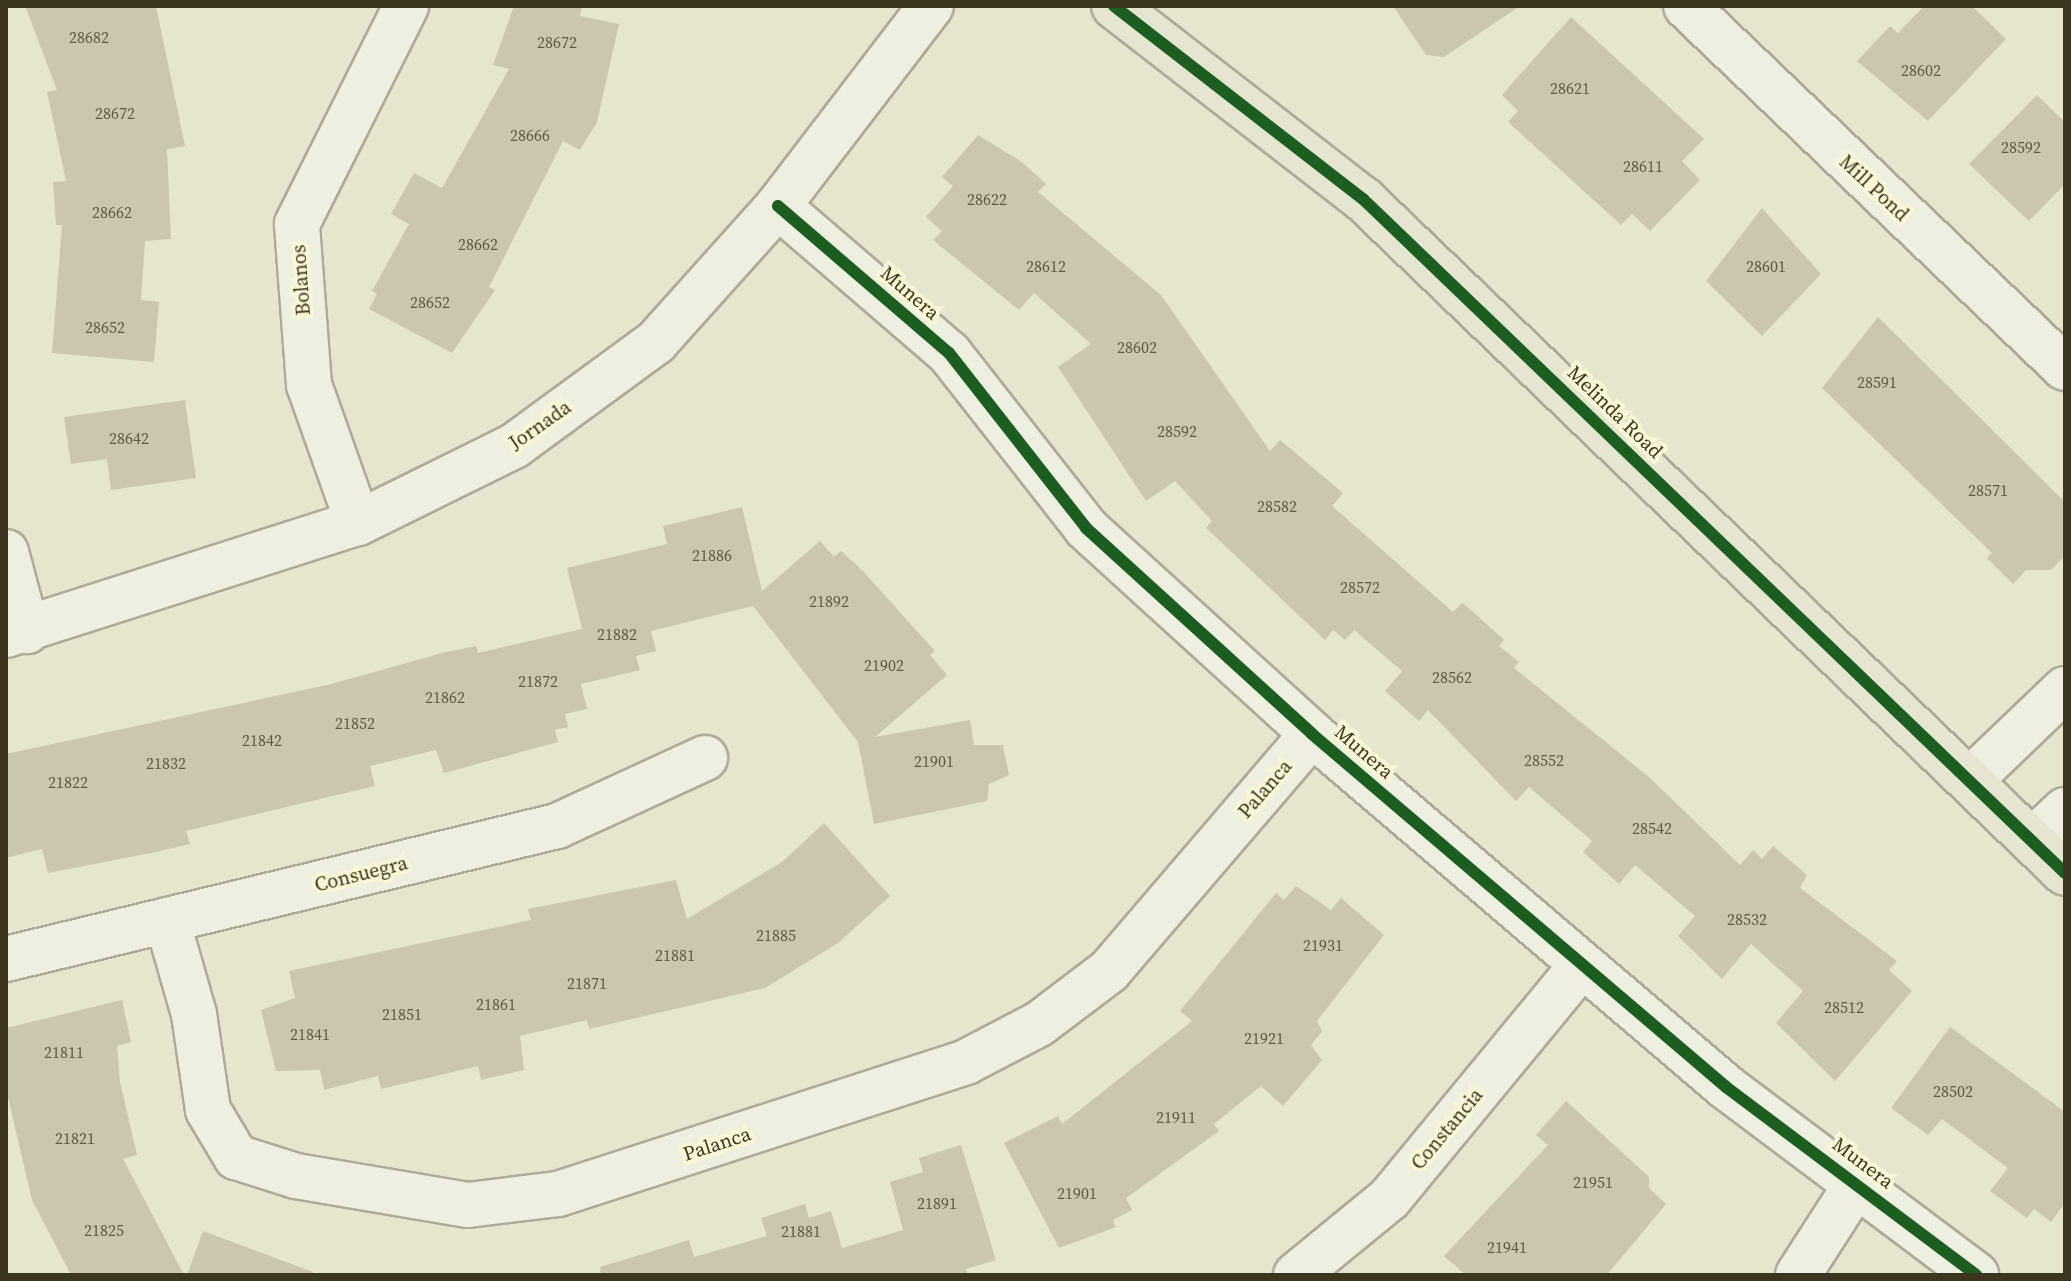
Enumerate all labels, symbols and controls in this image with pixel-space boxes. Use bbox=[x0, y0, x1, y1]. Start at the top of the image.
house number: 28682 bbox=[69, 27, 109, 47]
house number: 28672 bbox=[537, 32, 577, 52]
house number: 28602 bbox=[1901, 60, 1941, 80]
house number: 28621 bbox=[1550, 78, 1590, 98]
house number: 28672 bbox=[95, 103, 135, 123]
house number: 28666 bbox=[510, 125, 550, 145]
house number: 28592 bbox=[2001, 137, 2041, 157]
street label: Mill Pond bbox=[1834, 150, 1914, 226]
house number: 28611 bbox=[1623, 156, 1663, 176]
house number: 28622 bbox=[967, 189, 1007, 209]
house number: 28662 bbox=[92, 202, 132, 222]
house number: 28662 bbox=[458, 234, 498, 254]
street label: Bolanos bbox=[287, 244, 315, 316]
house number: 28612 bbox=[1026, 256, 1066, 276]
house number: 28601 bbox=[1746, 256, 1786, 276]
street label: Munera bbox=[876, 261, 944, 325]
house number: 28652 bbox=[410, 292, 450, 312]
house number: 28652 bbox=[85, 317, 125, 337]
house number: 28602 bbox=[1117, 337, 1157, 357]
street label: Melinda Road bbox=[1562, 361, 1668, 463]
house number: 28591 bbox=[1857, 372, 1897, 392]
street label: Jornada bbox=[504, 395, 576, 455]
house number: 28592 bbox=[1157, 421, 1197, 441]
house number: 28642 bbox=[109, 428, 149, 448]
house number: 28571 bbox=[1968, 480, 2008, 500]
house number: 28582 bbox=[1257, 496, 1297, 516]
house number: 21886 bbox=[692, 545, 732, 565]
house number: 28572 bbox=[1340, 577, 1380, 597]
house number: 21892 bbox=[809, 591, 849, 611]
house number: 21882 bbox=[597, 624, 637, 644]
house number: 21902 bbox=[864, 655, 904, 675]
house number: 28562 bbox=[1432, 667, 1472, 687]
house number: 21872 bbox=[518, 671, 558, 691]
house number: 21862 bbox=[425, 687, 465, 707]
house number: 21852 bbox=[335, 713, 375, 733]
street label: Munera bbox=[1330, 720, 1398, 784]
house number: 21842 bbox=[242, 730, 282, 750]
house number: 28552 bbox=[1524, 750, 1564, 770]
house number: 21901 bbox=[914, 751, 954, 771]
house number: 21832 bbox=[146, 753, 186, 773]
street label: Palanca bbox=[1233, 755, 1297, 823]
house number: 21822 bbox=[48, 772, 88, 792]
house number: 28542 bbox=[1632, 818, 1672, 838]
street label: Consuegra bbox=[312, 851, 410, 897]
house number: 28532 bbox=[1727, 909, 1767, 929]
house number: 21885 bbox=[756, 925, 796, 945]
house number: 21931 bbox=[1303, 935, 1343, 955]
house number: 21881 bbox=[655, 945, 695, 965]
house number: 21871 bbox=[567, 973, 607, 993]
house number: 21861 bbox=[476, 994, 516, 1014]
house number: 28512 bbox=[1824, 997, 1864, 1017]
house number: 21851 bbox=[382, 1004, 422, 1024]
house number: 21841 bbox=[290, 1024, 330, 1044]
house number: 21921 bbox=[1244, 1028, 1284, 1048]
house number: 21811 bbox=[44, 1042, 84, 1062]
house number: 28502 bbox=[1933, 1081, 1973, 1101]
street label: Constancia bbox=[1406, 1083, 1488, 1175]
house number: 21911 bbox=[1156, 1107, 1196, 1127]
street label: Palanca bbox=[680, 1122, 754, 1166]
house number: 21821 bbox=[55, 1128, 95, 1148]
street label: Munera bbox=[1828, 1132, 1898, 1194]
house number: 21951 bbox=[1573, 1172, 1613, 1192]
house number: 21901 bbox=[1057, 1183, 1097, 1203]
house number: 21891 bbox=[917, 1193, 957, 1213]
house number: 21825 bbox=[84, 1220, 124, 1240]
house number: 21881 bbox=[781, 1221, 821, 1241]
house number: 21941 bbox=[1487, 1237, 1527, 1257]

